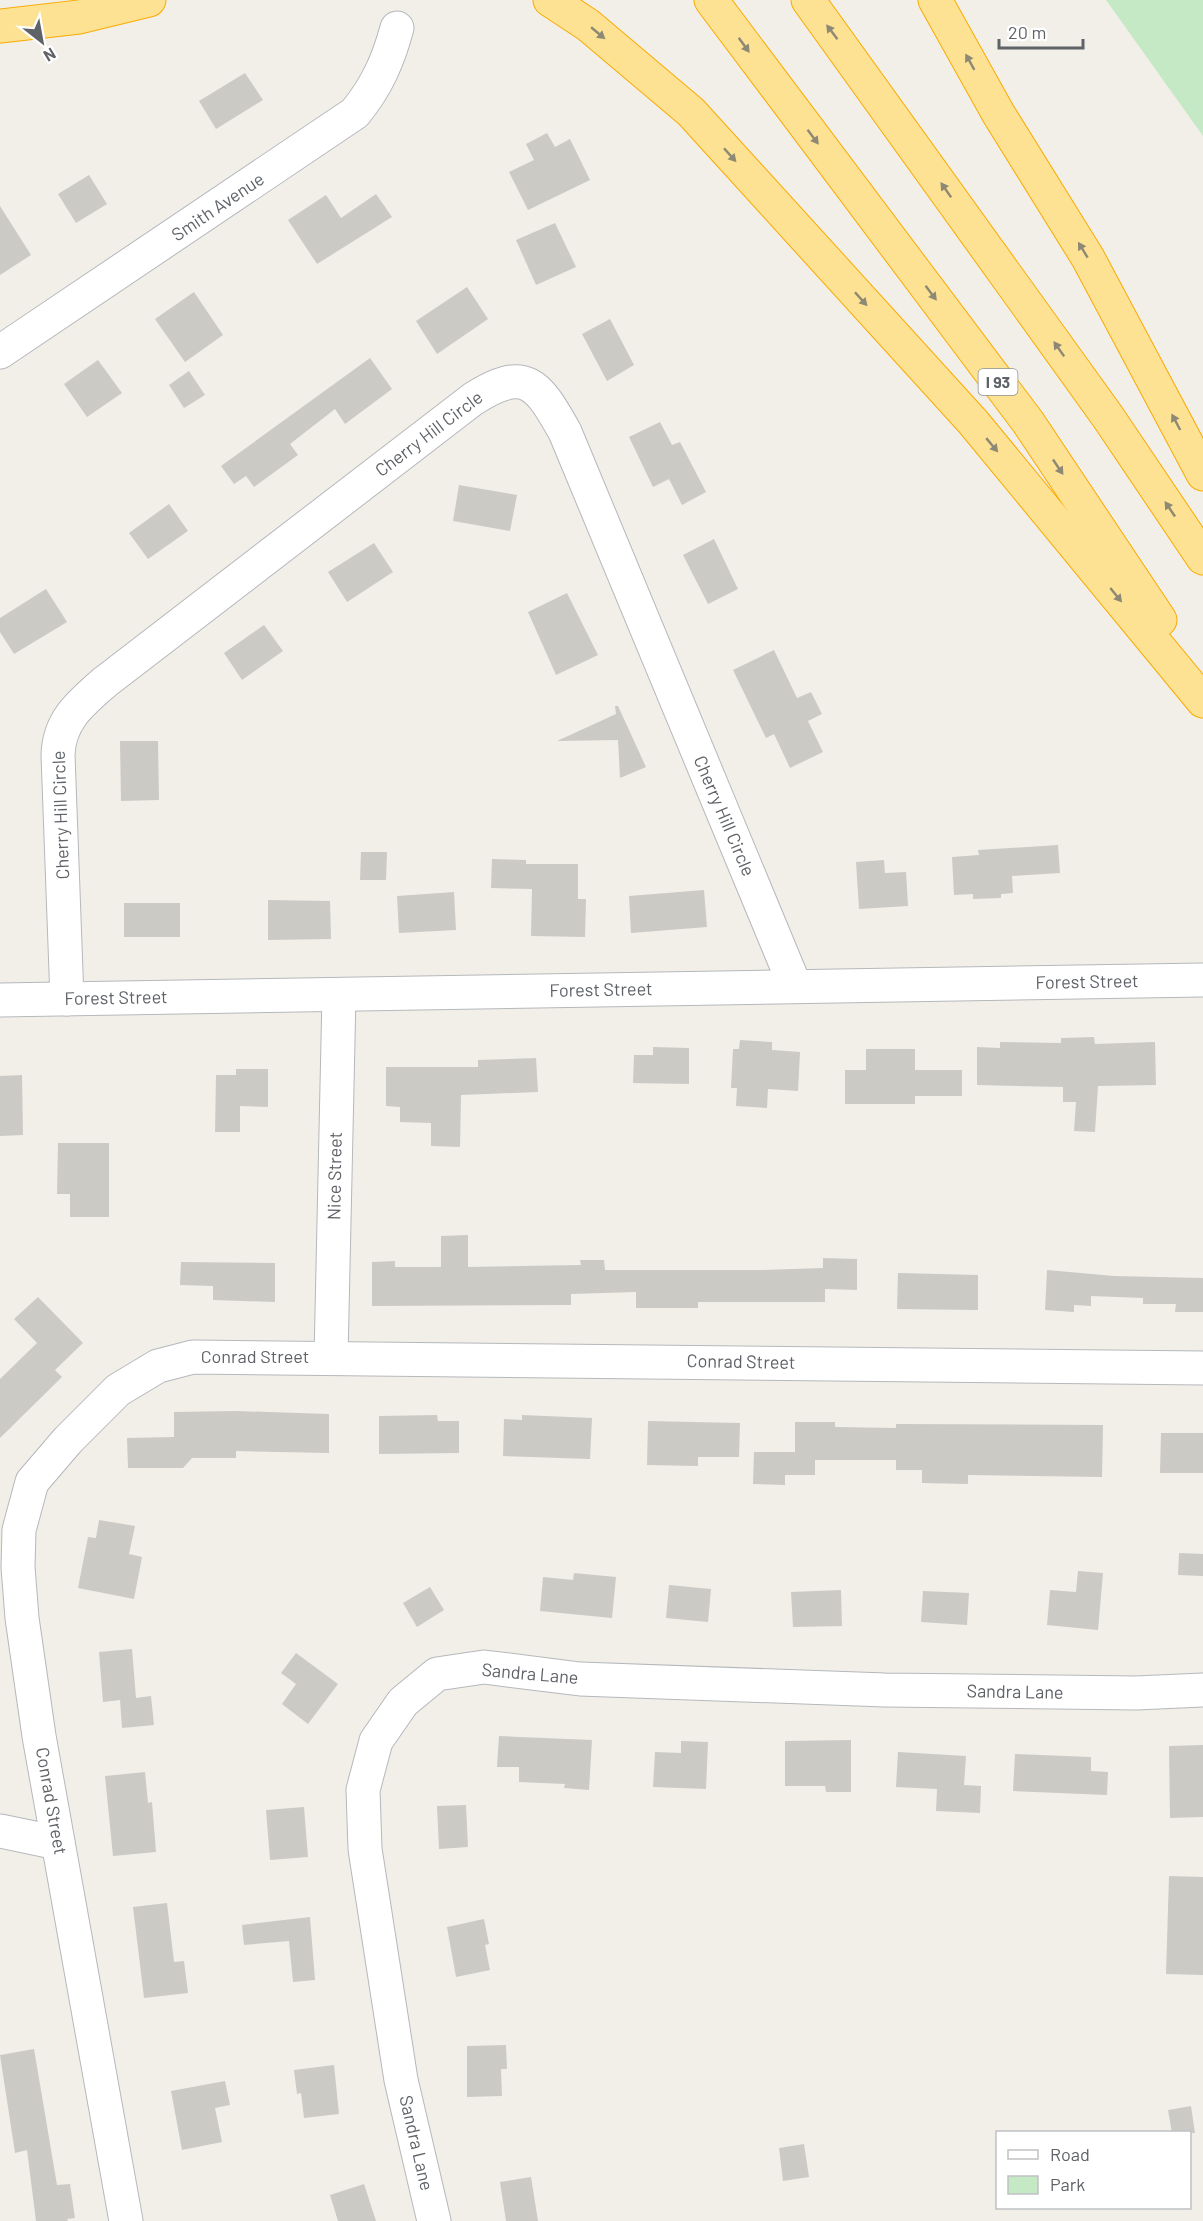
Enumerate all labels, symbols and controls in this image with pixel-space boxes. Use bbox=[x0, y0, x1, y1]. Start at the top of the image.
north arrow bbox=[12, 12, 72, 72]
scale bar bbox=[999, 12, 1083, 50]
text: 20 m bbox=[1008, 21, 1046, 43]
one-way arrow bbox=[825, 24, 838, 40]
one-way arrow bbox=[590, 27, 606, 40]
one-way arrow bbox=[738, 37, 750, 53]
text: N bbox=[41, 44, 59, 66]
one-way arrow bbox=[965, 53, 975, 70]
one-way arrow bbox=[807, 129, 819, 145]
one-way arrow bbox=[723, 147, 736, 162]
street label: Smith Avenue bbox=[167, 167, 268, 245]
one-way arrow bbox=[941, 182, 952, 198]
one-way arrow bbox=[1078, 242, 1089, 258]
one-way arrow bbox=[924, 285, 937, 301]
one-way arrow bbox=[854, 292, 868, 307]
one-way arrow bbox=[1053, 341, 1065, 357]
road number: I 93 bbox=[978, 369, 1018, 395]
street label: Cherry Hill Circle bbox=[370, 386, 486, 481]
one-way arrow bbox=[1171, 413, 1181, 430]
one-way arrow bbox=[985, 437, 997, 452]
one-way arrow bbox=[1052, 459, 1063, 475]
one-way arrow bbox=[1165, 501, 1176, 517]
one-way arrow bbox=[1109, 587, 1122, 603]
street label: Cherry Hill Circle bbox=[47, 750, 73, 880]
street label: Cherry Hill Circle bbox=[690, 752, 760, 879]
street label: Forest Street bbox=[1035, 969, 1139, 993]
street label: Forest Street bbox=[549, 977, 653, 1001]
street label: Forest Street bbox=[64, 985, 168, 1009]
street label: Nice Street bbox=[322, 1132, 346, 1220]
street label: Conrad Street bbox=[201, 1345, 309, 1367]
street label: Conrad Street bbox=[686, 1349, 796, 1373]
street label: Sandra Lane bbox=[481, 1658, 579, 1688]
street label: Sandra Lane bbox=[966, 1679, 1064, 1703]
street label: Conrad Street bbox=[32, 1745, 72, 1856]
street label: Sandra Lane bbox=[395, 2093, 439, 2192]
legend bbox=[996, 2131, 1191, 2209]
text: Road bbox=[1050, 2143, 1090, 2165]
text: Park bbox=[1050, 2173, 1085, 2195]

